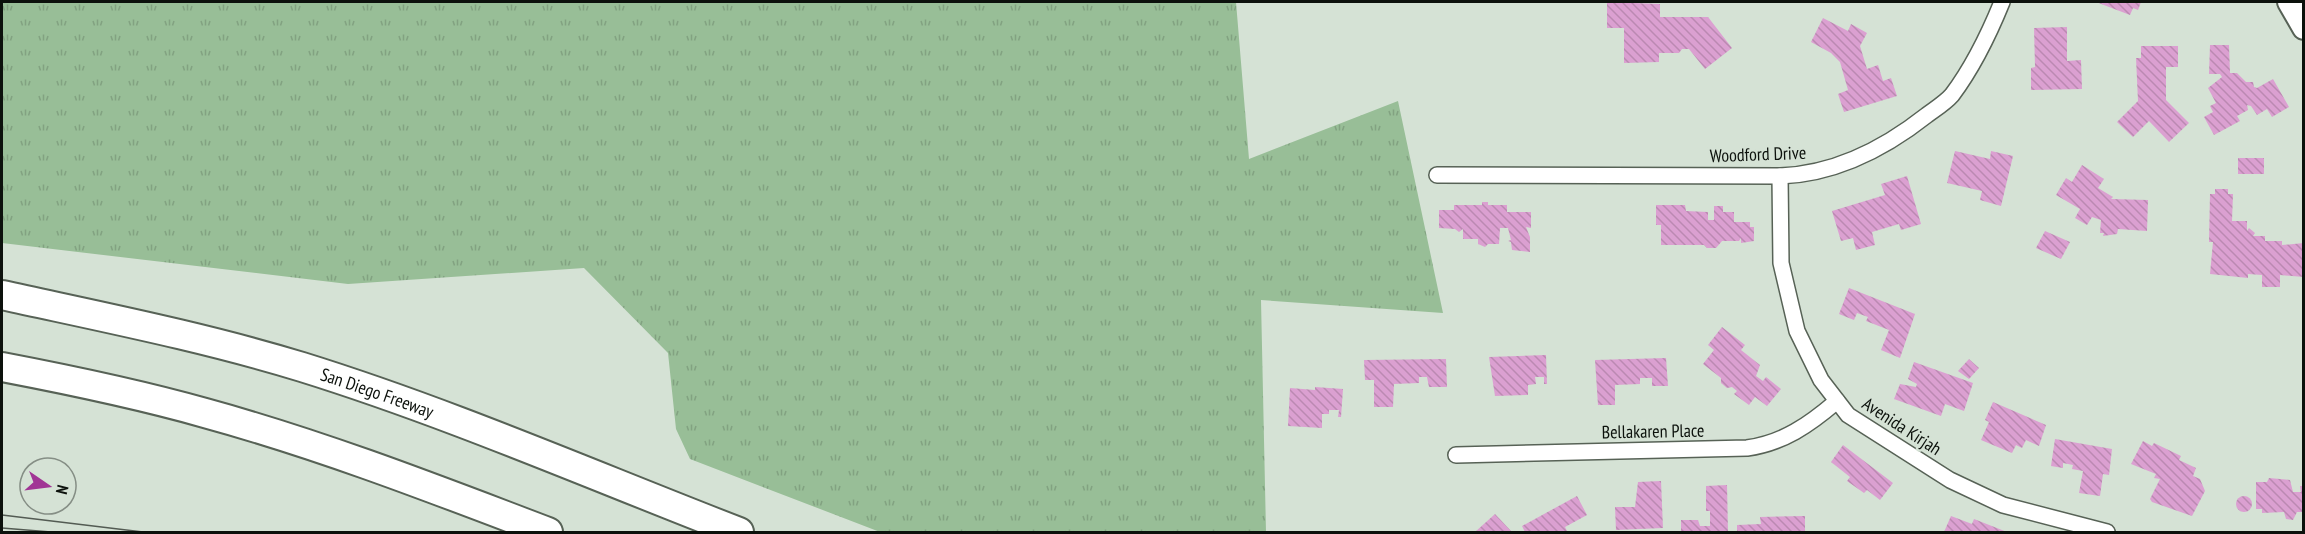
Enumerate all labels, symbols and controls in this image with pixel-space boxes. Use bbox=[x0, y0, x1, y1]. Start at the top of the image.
street label: Woodford Drive bbox=[1709, 141, 1807, 167]
street label: San Diego Freeway bbox=[318, 362, 437, 423]
street label: Avenida Kirjah bbox=[1858, 392, 1946, 460]
street label: Bellakaren Place bbox=[1601, 419, 1705, 443]
north arrow bbox=[18, 456, 78, 516]
text: N bbox=[52, 483, 73, 496]

